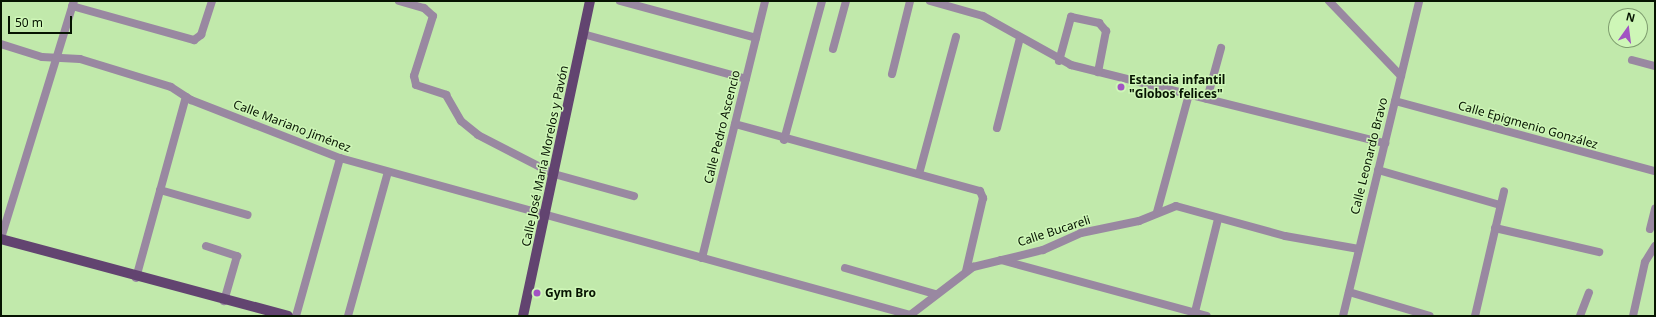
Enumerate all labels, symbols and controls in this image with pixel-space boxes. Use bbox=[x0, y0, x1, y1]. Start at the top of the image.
scale bar bbox=[10, 8, 74, 34]
north arrow bbox=[1608, 8, 1648, 48]
text: N bbox=[1625, 8, 1637, 25]
text: 50 m bbox=[15, 14, 43, 31]
street label: Calle José María Morelos y Pavón bbox=[519, 64, 571, 248]
street label: Calle Pedro Ascencio bbox=[701, 69, 743, 185]
place label: Estancia infantil "Globos felices" bbox=[1129, 73, 1225, 101]
marker: Estancia infantil "Globos felices" bbox=[1116, 82, 1126, 92]
street label: Calle Leonardo Bravo bbox=[1348, 96, 1390, 216]
street label: Calle Mariano Jiménez bbox=[231, 97, 353, 155]
street label: Calle Epigmenio González bbox=[1456, 98, 1600, 152]
street label: Calle Bucareli bbox=[1016, 212, 1092, 250]
place label: Gym Bro bbox=[545, 286, 596, 300]
marker: Gym Bro bbox=[532, 288, 542, 298]

